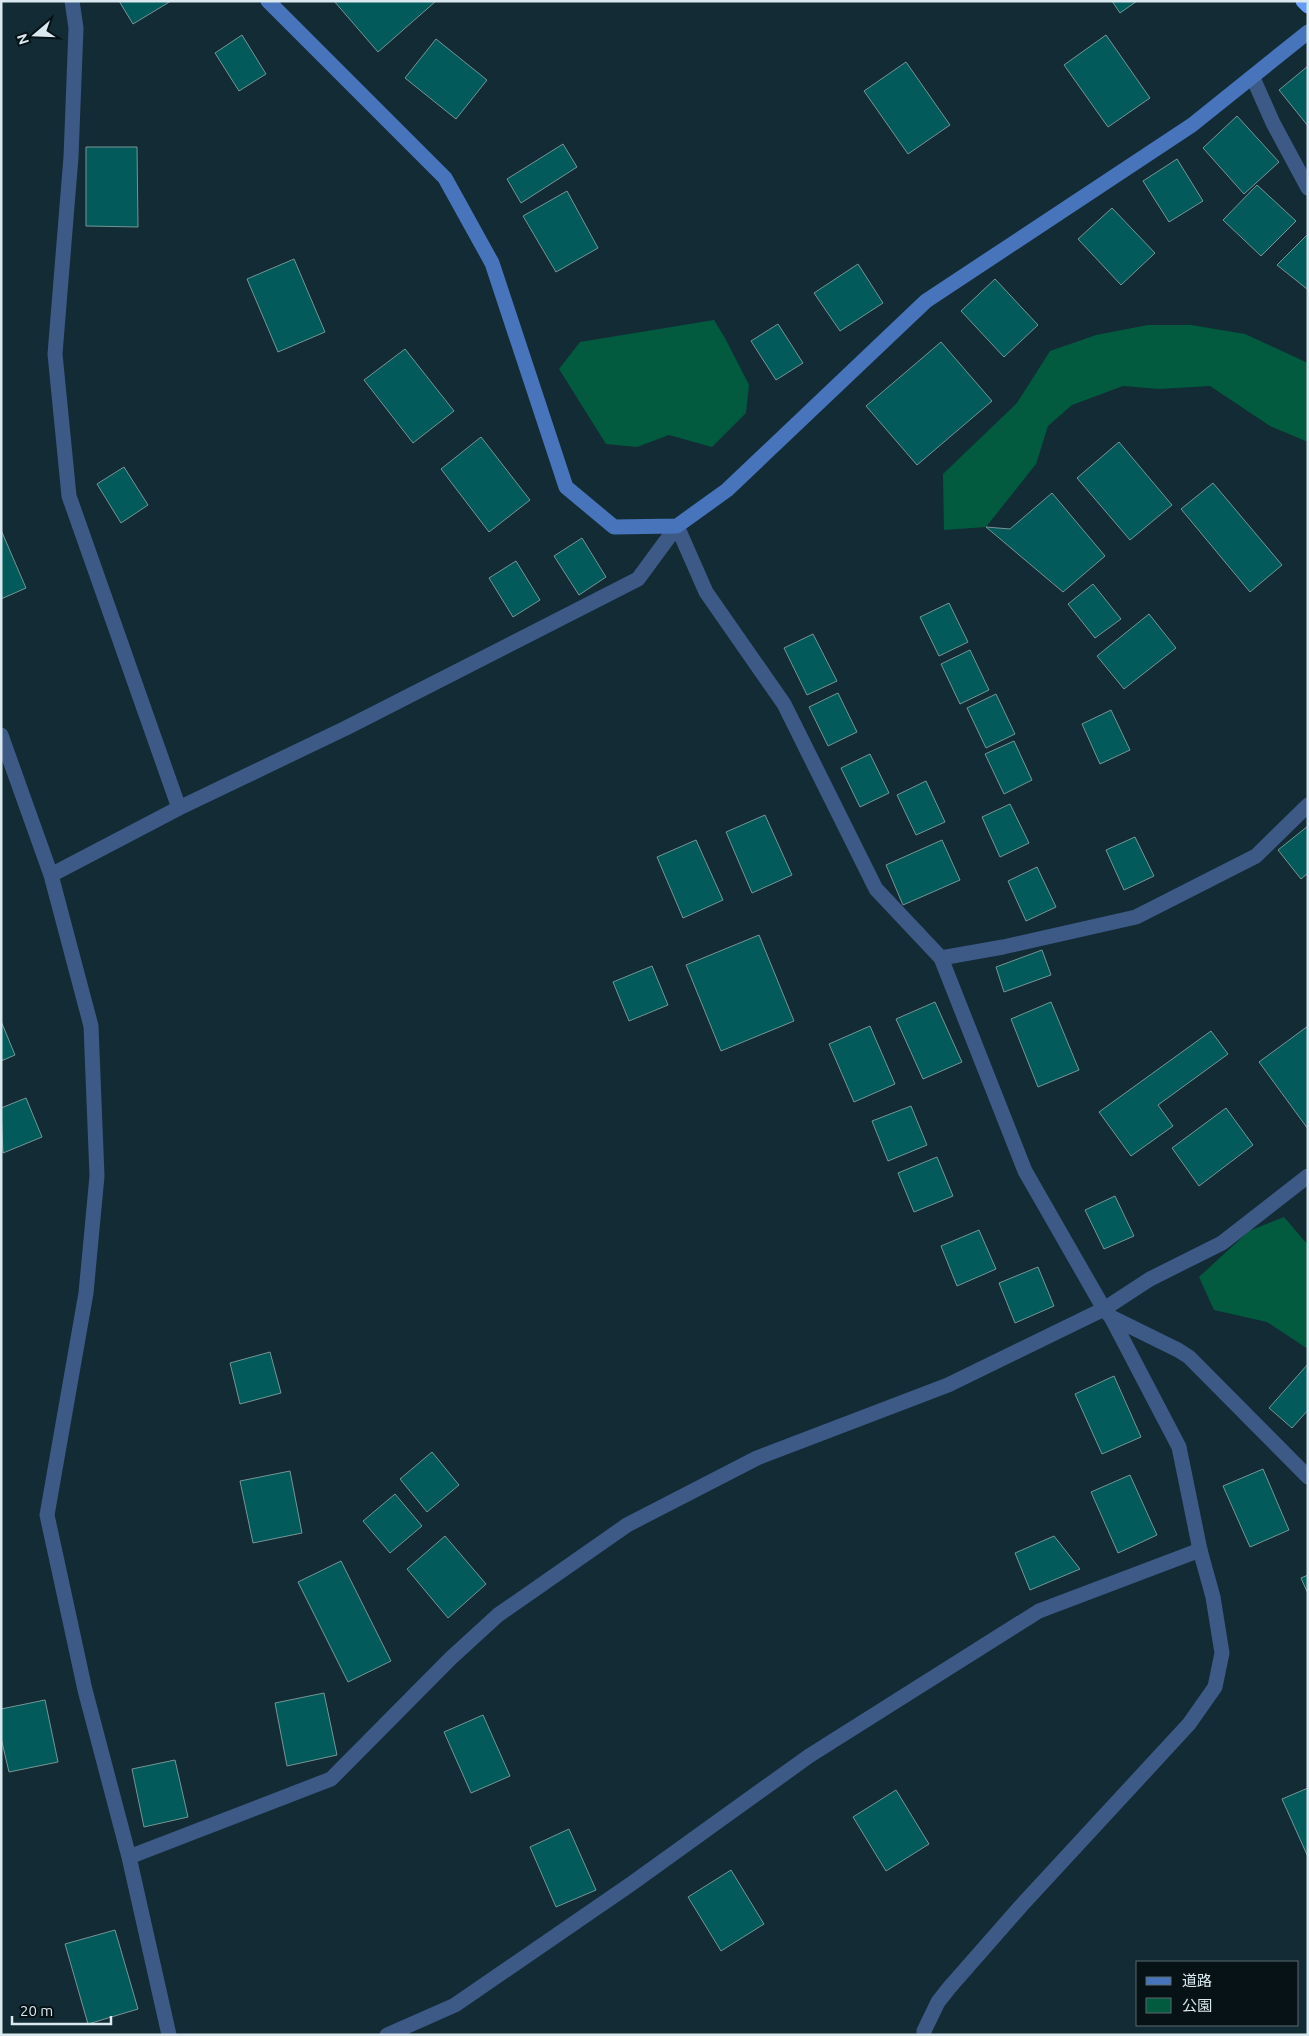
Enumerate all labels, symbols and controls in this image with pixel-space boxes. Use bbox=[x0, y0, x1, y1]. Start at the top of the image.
north arrow bbox=[10, 10, 60, 60]
text: N bbox=[13, 32, 32, 47]
legend bbox=[1136, 1961, 1299, 2026]
text: 道路 bbox=[1182, 1972, 1212, 1989]
scale bar bbox=[12, 1994, 111, 2026]
text: 公園 bbox=[1182, 1997, 1212, 2014]
text: 20 m bbox=[20, 2002, 53, 2019]

